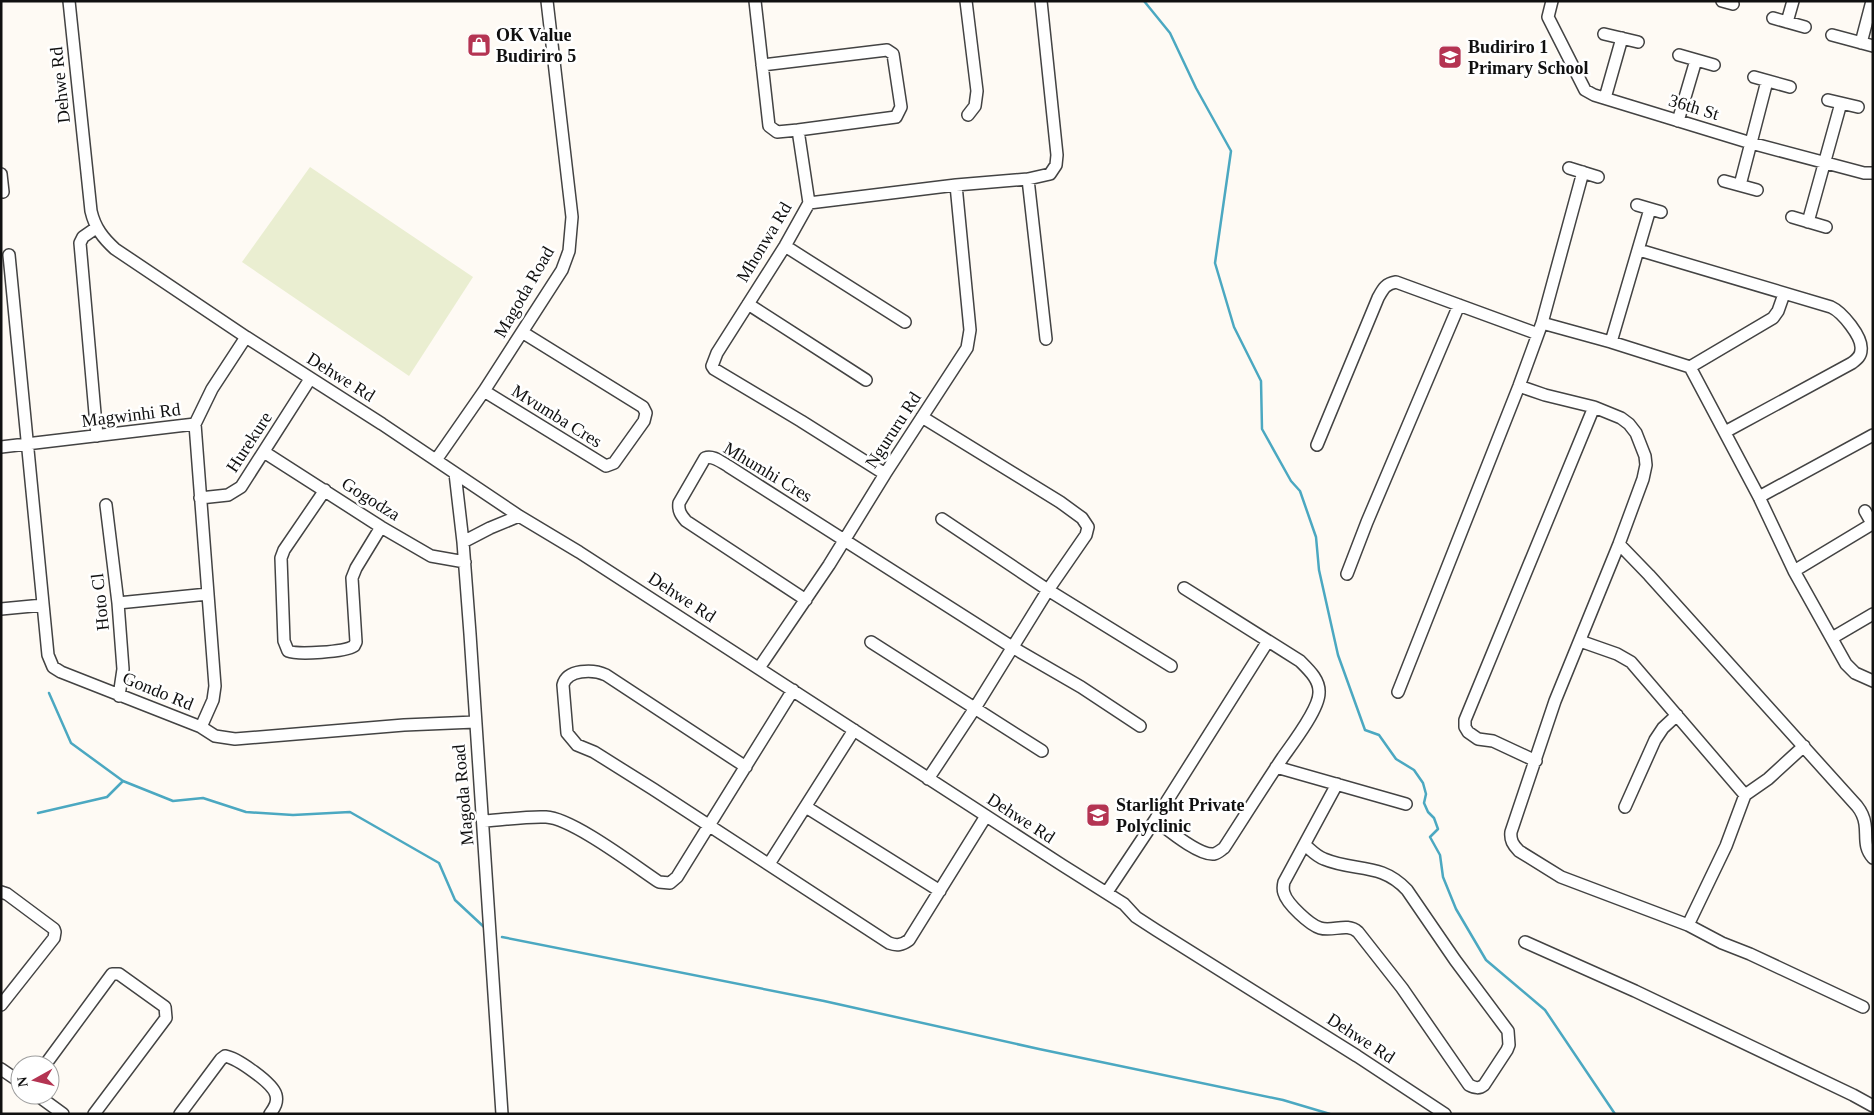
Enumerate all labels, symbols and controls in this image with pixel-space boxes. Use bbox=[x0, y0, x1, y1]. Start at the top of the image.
place label: OK Value Budiriro 5 bbox=[496, 25, 576, 66]
shop icon: OK Value Budiriro 5 bbox=[466, 32, 492, 58]
place label: Budiriro 1 Primary School bbox=[1468, 37, 1588, 78]
school or university icon: Budiriro 1 Primary School bbox=[1437, 44, 1463, 70]
street label: Dehwe Rd bbox=[46, 46, 74, 124]
street label: 36th St bbox=[1666, 90, 1722, 124]
street label: Mhonwa Rd bbox=[732, 198, 796, 286]
street label: Magoda Road bbox=[490, 243, 558, 341]
street label: Dehwe Rd bbox=[303, 348, 379, 406]
street label: Mvumba Cres bbox=[508, 380, 606, 452]
street label: Ngururu Rd bbox=[861, 388, 925, 472]
street label: Magwinhi Rd bbox=[80, 399, 182, 431]
street label: Hurekure bbox=[222, 408, 276, 476]
street label: Mhumhi Cres bbox=[720, 438, 816, 506]
street label: Gogodza bbox=[338, 473, 404, 525]
street label: Dehwe Rd bbox=[644, 568, 720, 626]
street label: Hoto Cl bbox=[87, 572, 113, 632]
street label: Gondo Rd bbox=[120, 668, 196, 714]
street label: Magoda Road bbox=[449, 744, 477, 846]
street label: Dehwe Rd bbox=[983, 789, 1059, 847]
place label: Starlight Private Polyclinic bbox=[1116, 795, 1244, 836]
school or university icon: Starlight Private Polyclinic bbox=[1085, 802, 1111, 828]
street label: Dehwe Rd bbox=[1323, 1009, 1399, 1067]
north arrow bbox=[10, 1055, 60, 1105]
text: N bbox=[14, 1076, 31, 1088]

